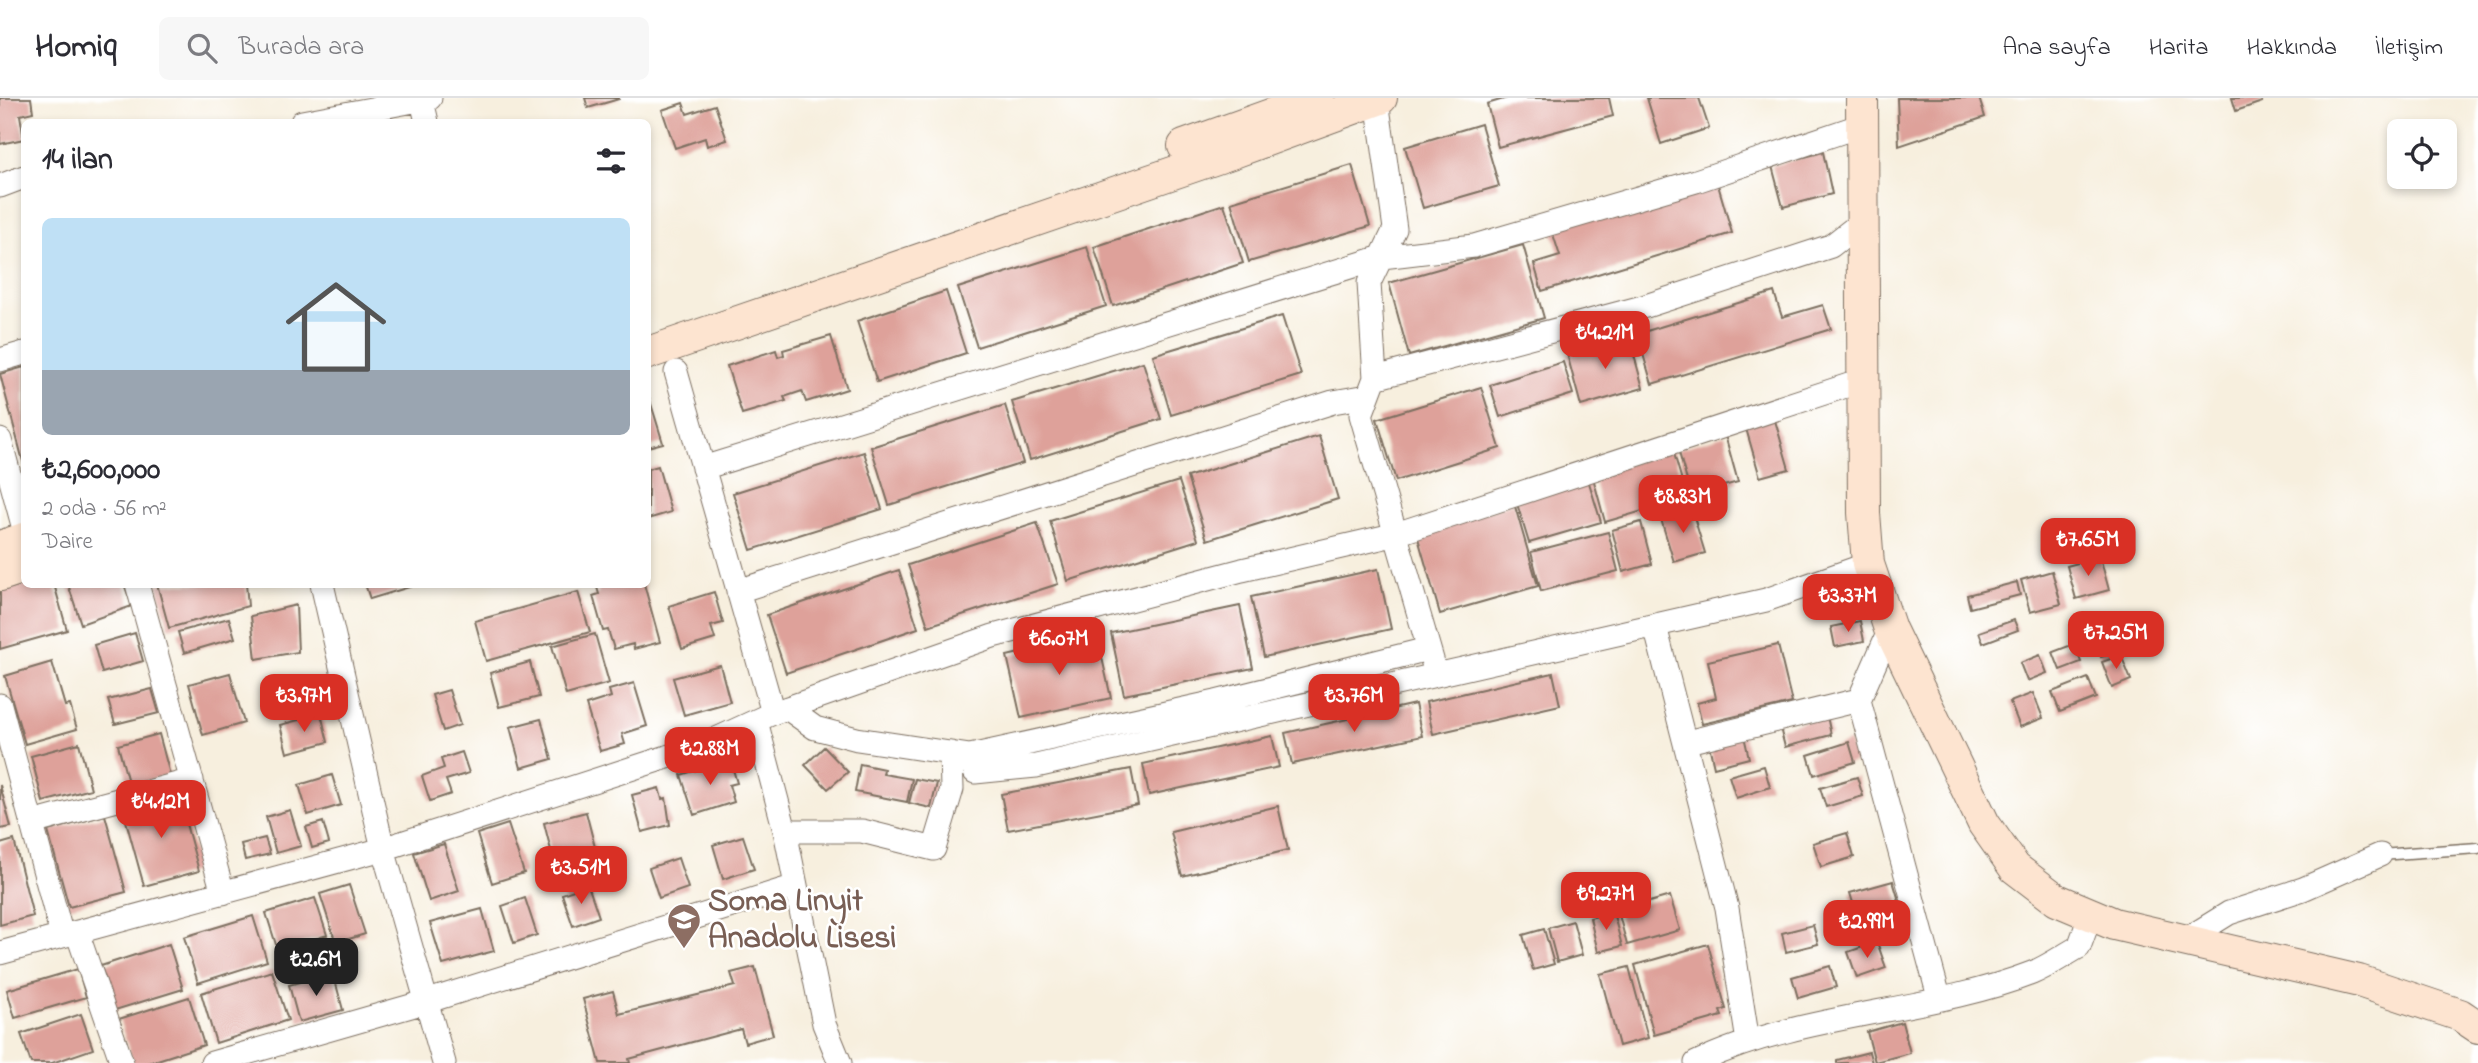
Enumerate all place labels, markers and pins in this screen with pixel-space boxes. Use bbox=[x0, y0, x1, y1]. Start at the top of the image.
pin: ₺4.21M bbox=[1548, 312, 1662, 371]
pin: ₺8.83M bbox=[1626, 476, 1740, 535]
pin: ₺7.65M bbox=[2031, 518, 2145, 578]
pin: ₺3.37M bbox=[1791, 574, 1905, 634]
pin: ₺7.25M bbox=[2059, 612, 2173, 671]
pin: ₺6.07M bbox=[1002, 618, 1116, 677]
pin: ₺3.97M bbox=[247, 674, 361, 734]
pin: ₺3.76M bbox=[1297, 674, 1411, 734]
pin: ₺2.88M bbox=[653, 728, 767, 787]
pin: ₺4.12M bbox=[104, 780, 218, 840]
pin: ₺3.51M bbox=[524, 846, 638, 906]
pin: ₺9.27M bbox=[1549, 872, 1663, 932]
place label: Soma Linyit Anadolu Lisesi bbox=[708, 879, 896, 963]
pin: ₺2.99M bbox=[1810, 900, 1924, 960]
school or university icon: Soma Linyit Anadolu Lisesi bbox=[665, 901, 703, 950]
pin: ₺2.6M bbox=[267, 939, 365, 998]

